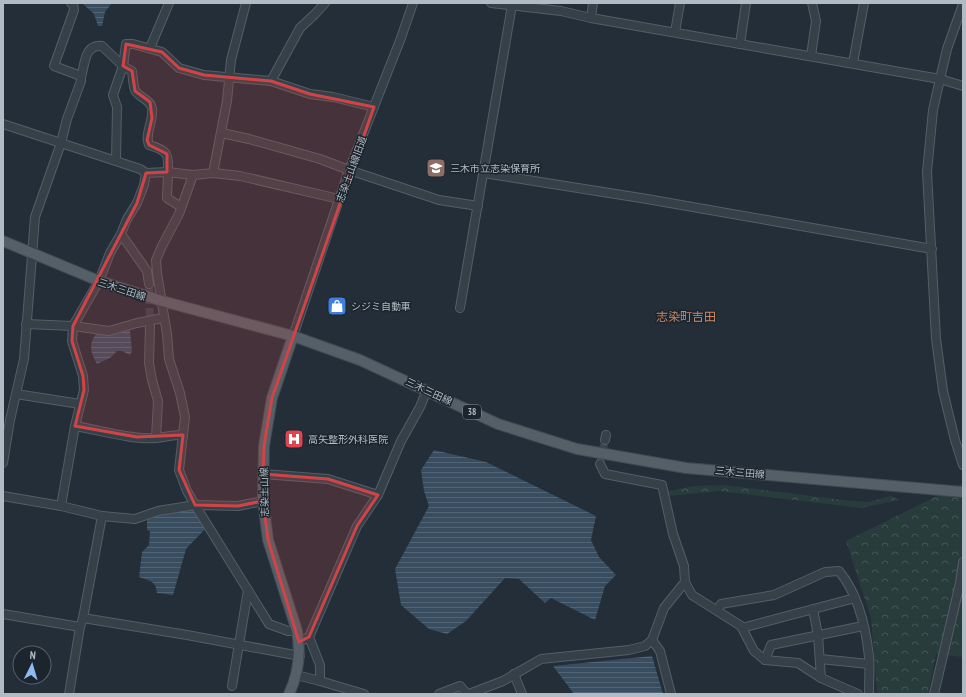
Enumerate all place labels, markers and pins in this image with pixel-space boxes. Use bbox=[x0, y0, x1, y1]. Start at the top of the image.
school or university icon: 三木市立志染保育所 bbox=[425, 157, 447, 179]
place label: 三木市立志染保育所 bbox=[450, 162, 540, 175]
shop icon: シジミ自動車 bbox=[326, 295, 348, 317]
place label: シジミ自動車 bbox=[351, 300, 411, 313]
hospital icon: 高矢整形外科医院 bbox=[283, 428, 305, 450]
place label: 高矢整形外科医院 bbox=[308, 433, 388, 446]

